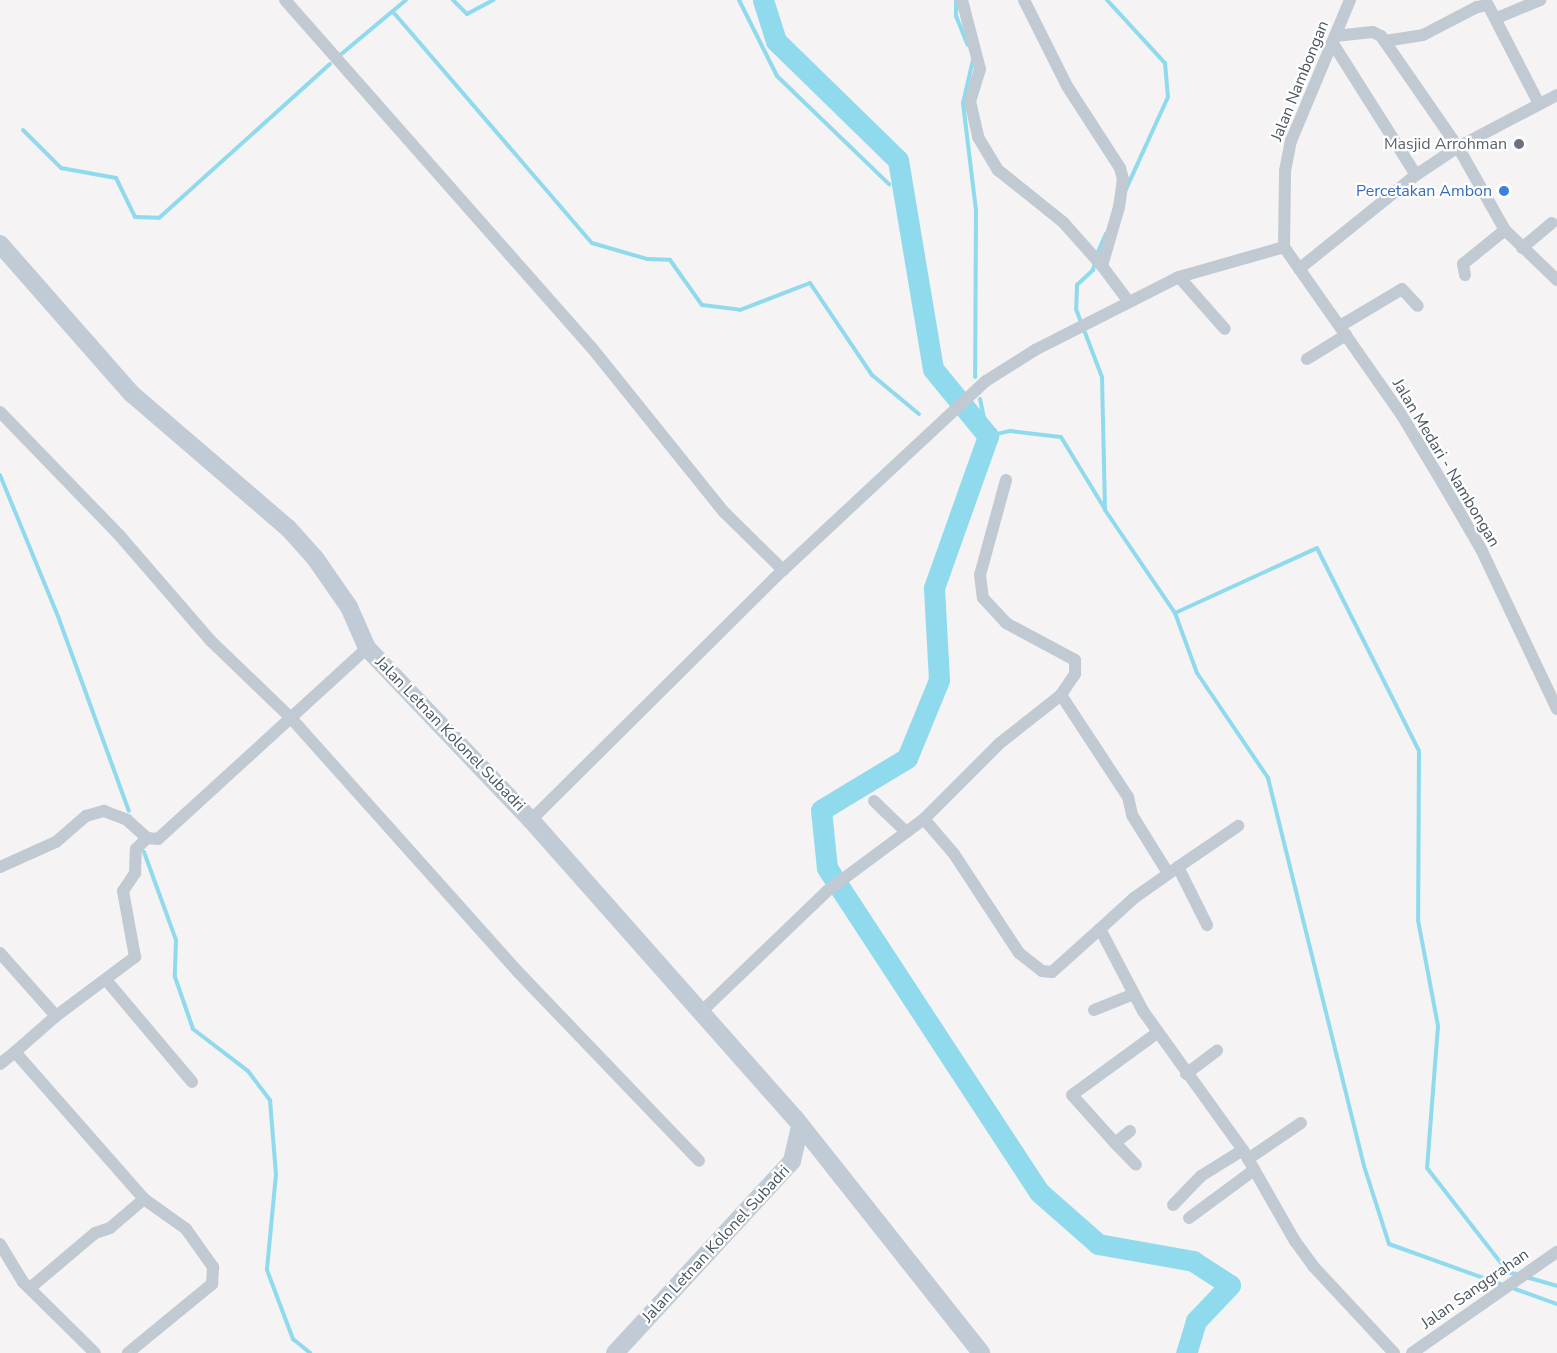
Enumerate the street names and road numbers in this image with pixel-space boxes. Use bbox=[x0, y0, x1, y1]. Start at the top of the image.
street label: Jalan Nambongan bbox=[1267, 18, 1333, 144]
street label: Jalan Medari - Nambongan bbox=[1388, 375, 1504, 551]
street label: Jalan Letnan Kolonel Subadri bbox=[371, 653, 529, 815]
street label: Jalan Letnan Kolonel Subadri bbox=[638, 1162, 794, 1326]
street label: Jalan Sanggrahan bbox=[1417, 1245, 1533, 1333]

